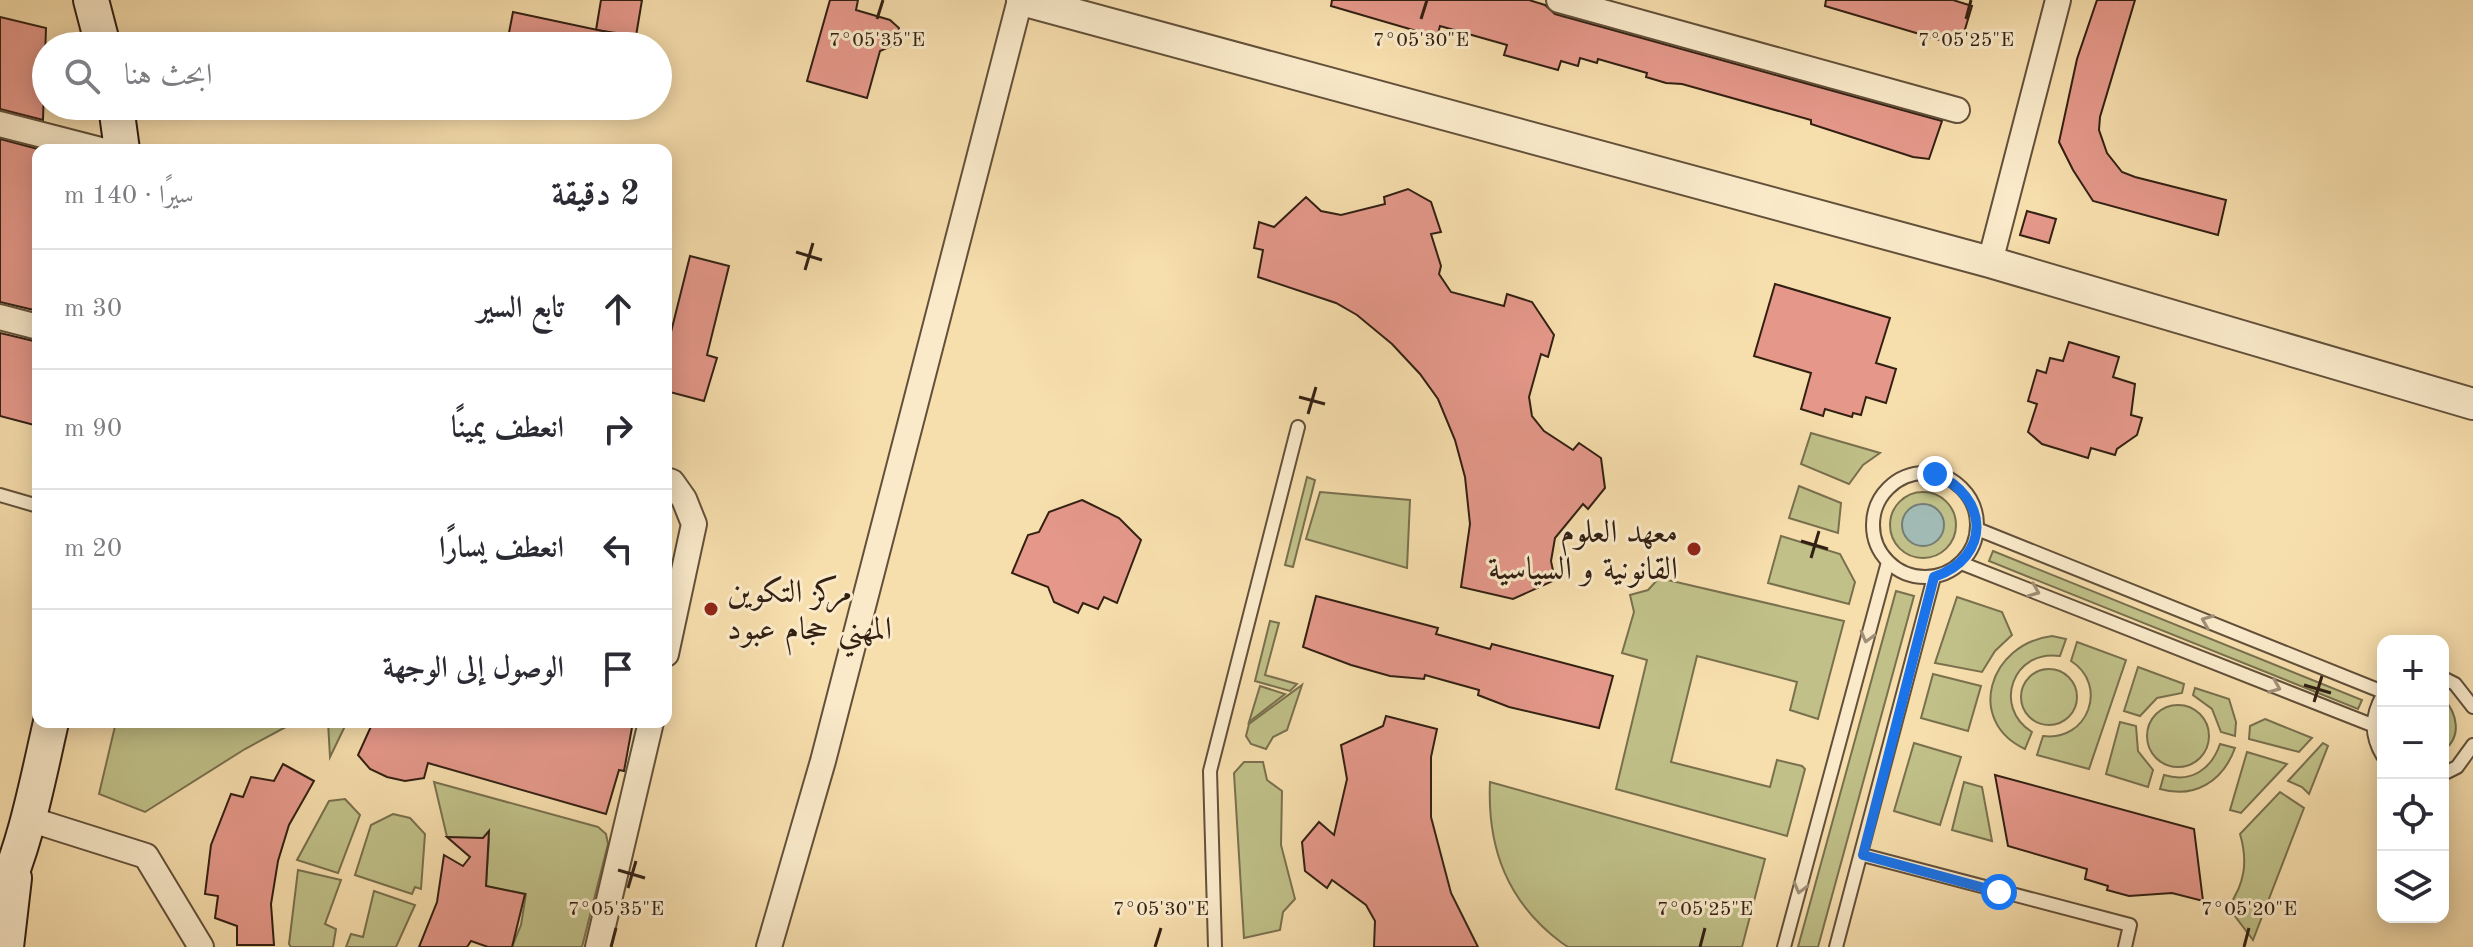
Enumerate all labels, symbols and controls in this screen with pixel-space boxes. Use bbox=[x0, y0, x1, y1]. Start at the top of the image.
text: 7°05'35"E bbox=[829, 31, 925, 51]
text: 7°05'30"E bbox=[1373, 31, 1469, 51]
text: 7°05'25"E bbox=[1918, 31, 2014, 51]
search box bbox=[32, 32, 672, 120]
icon: search bbox=[60, 54, 104, 98]
text: ابحث هنا bbox=[124, 61, 212, 91]
text: 2 دقيقة bbox=[551, 178, 640, 212]
text: سيرًا · 140 m bbox=[64, 183, 194, 209]
icon: ahead bbox=[596, 287, 640, 331]
text: تابع السير bbox=[477, 294, 564, 324]
text: 30 m bbox=[64, 296, 122, 322]
icon: right bbox=[596, 407, 640, 451]
text: انعطف يمينًا bbox=[451, 414, 564, 444]
text: 90 m bbox=[64, 416, 122, 442]
route end bbox=[1917, 456, 1953, 492]
place label: معهد العلوم القانونية و السياسية bbox=[1488, 518, 1678, 588]
icon: left bbox=[596, 527, 640, 571]
text: انعطف يسارًا bbox=[439, 534, 564, 564]
text: 20 m bbox=[64, 536, 122, 562]
marker: معهد العلوم القانونية و السياسية bbox=[1685, 540, 1703, 558]
place label: مركز التكوين المهني حجام عبود bbox=[727, 575, 892, 658]
one-way arrow bbox=[2026, 581, 2040, 598]
marker: مركز التكوين المهني حجام عبود bbox=[702, 600, 720, 618]
one-way arrow bbox=[2201, 614, 2215, 631]
one-way arrow bbox=[1860, 630, 1877, 644]
map controls bbox=[2377, 635, 2449, 923]
button: + bbox=[2377, 635, 2449, 707]
icon: arrive bbox=[596, 647, 640, 691]
text: الوصول إلى الوجهة bbox=[383, 654, 564, 684]
one-way arrow bbox=[2267, 677, 2281, 694]
button: − bbox=[2377, 707, 2449, 779]
button: locate bbox=[2377, 779, 2449, 851]
button: layers bbox=[2377, 851, 2449, 923]
route start bbox=[1981, 874, 2017, 910]
one-way arrow bbox=[1793, 881, 1809, 895]
text: 7°05'35"E bbox=[568, 900, 664, 920]
text: 7°05'30"E bbox=[1113, 900, 1209, 920]
text: 7°05'25"E bbox=[1657, 900, 1753, 920]
text: 7°05'20"E bbox=[2201, 900, 2297, 920]

